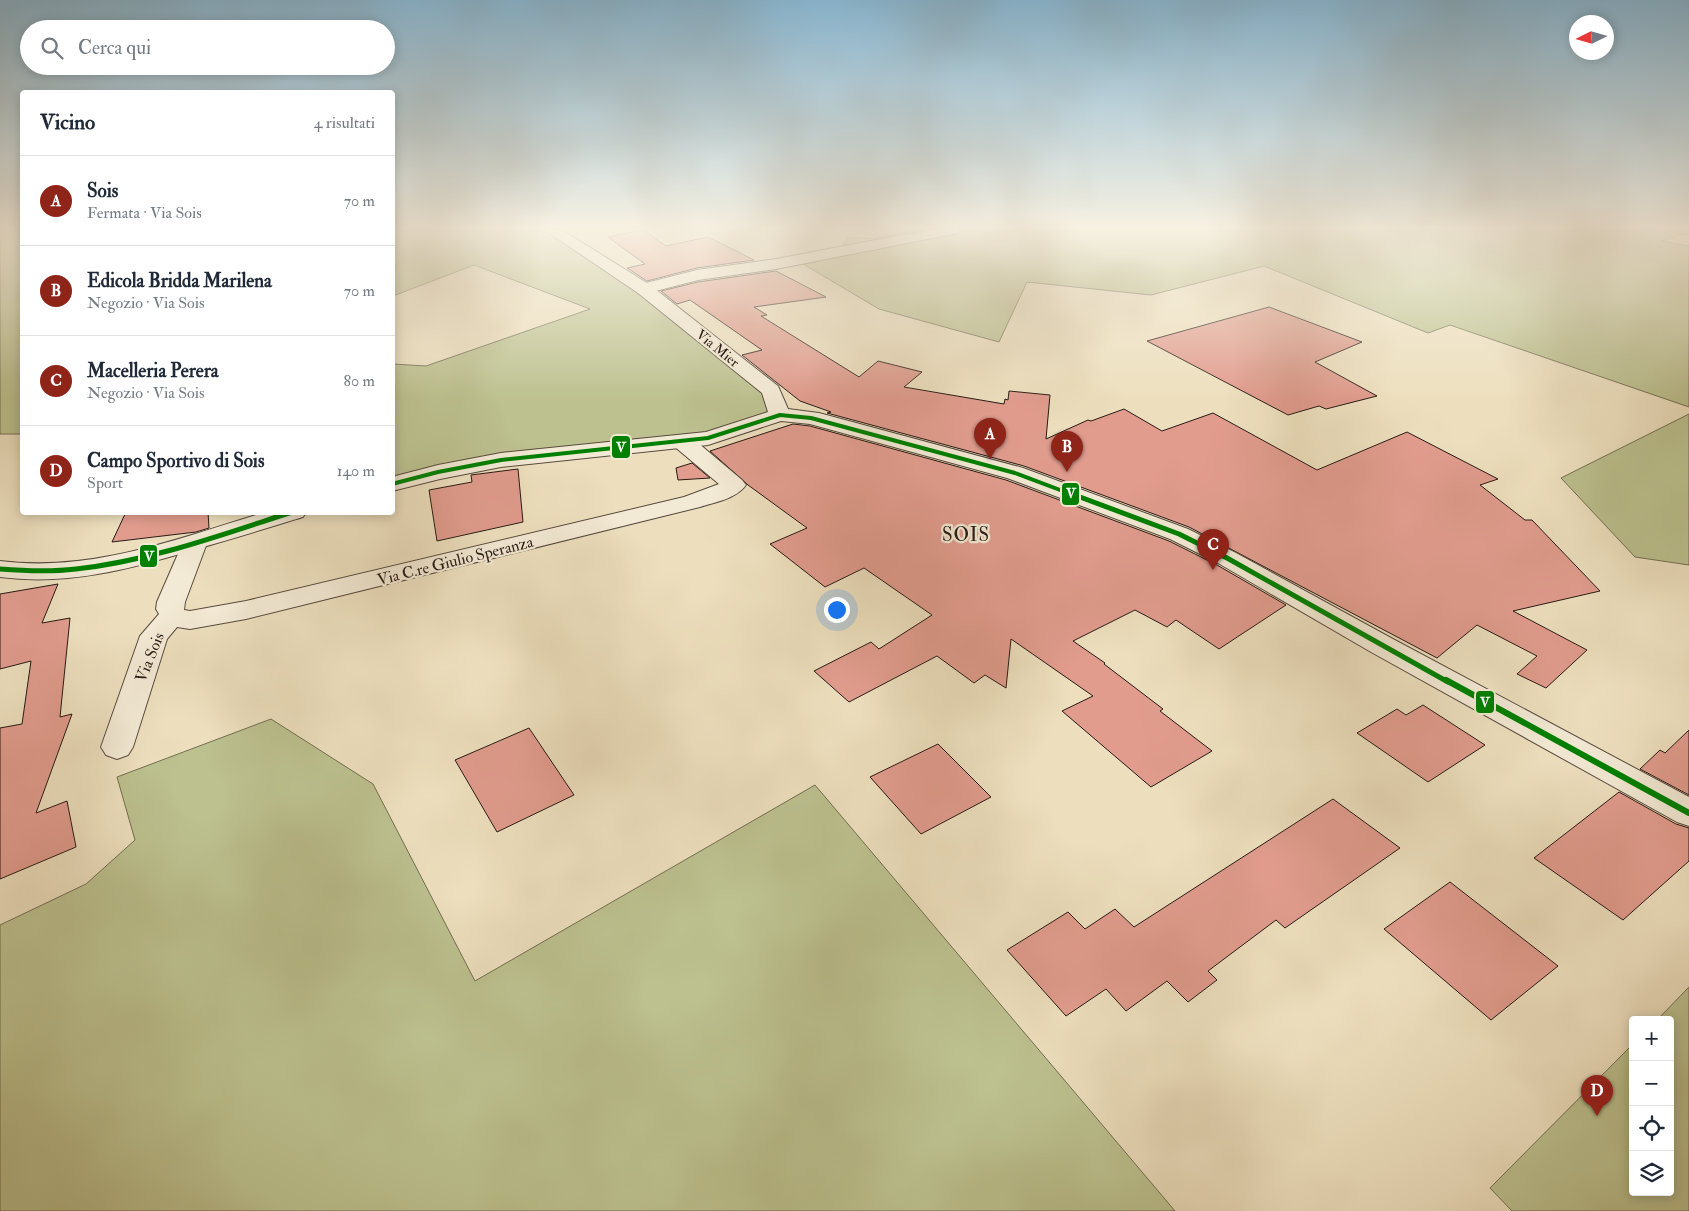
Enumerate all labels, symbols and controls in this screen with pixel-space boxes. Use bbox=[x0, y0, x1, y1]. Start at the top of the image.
north arrow bbox=[1569, 15, 1614, 60]
search box bbox=[20, 20, 395, 75]
icon: search bbox=[38, 34, 66, 62]
text: Cerca qui bbox=[78, 36, 151, 60]
text: Vicino bbox=[40, 109, 95, 136]
text: 4 risultati bbox=[314, 113, 375, 133]
text: Sois bbox=[87, 179, 118, 203]
text: A bbox=[51, 191, 61, 211]
text: 70 m bbox=[344, 191, 375, 211]
text: Fermata · Via Sois bbox=[87, 203, 202, 223]
text: Edicola Bridda Marilena bbox=[87, 269, 272, 293]
text: B bbox=[51, 281, 61, 301]
text: 70 m bbox=[344, 281, 375, 301]
text: Negozio · Via Sois bbox=[87, 293, 205, 313]
street label: Via Mier bbox=[693, 326, 743, 371]
text: Macelleria Perera bbox=[87, 359, 219, 383]
text: C bbox=[50, 371, 62, 391]
text: 80 m bbox=[344, 371, 375, 391]
text: Negozio · Via Sois bbox=[87, 383, 205, 403]
pin: A bbox=[974, 418, 1006, 459]
pin: B bbox=[1051, 431, 1083, 472]
line badge: V bbox=[611, 435, 631, 459]
text: V bbox=[615, 439, 627, 456]
text: Campo Sportivo di Sois bbox=[87, 449, 264, 473]
text: D bbox=[49, 461, 63, 481]
text: 140 m bbox=[337, 461, 375, 481]
text: Sport bbox=[87, 473, 123, 493]
line badge: V bbox=[1061, 482, 1080, 506]
text: V bbox=[1065, 485, 1077, 502]
district label: SOIS bbox=[942, 523, 990, 547]
pin: C bbox=[1197, 529, 1229, 570]
street label: Via C.re Giulio Speranza bbox=[375, 532, 536, 591]
line badge: V bbox=[139, 544, 158, 568]
text: V bbox=[143, 548, 155, 565]
your location bbox=[824, 597, 850, 623]
street label: Via Sois bbox=[131, 630, 169, 685]
line badge: V bbox=[1475, 690, 1495, 714]
text: V bbox=[1479, 694, 1491, 711]
map controls bbox=[1629, 1016, 1674, 1196]
button: + bbox=[1629, 1016, 1674, 1061]
button: − bbox=[1629, 1061, 1674, 1106]
pin: D bbox=[1581, 1075, 1613, 1116]
button: locate bbox=[1629, 1106, 1674, 1151]
button: layers bbox=[1629, 1151, 1674, 1196]

